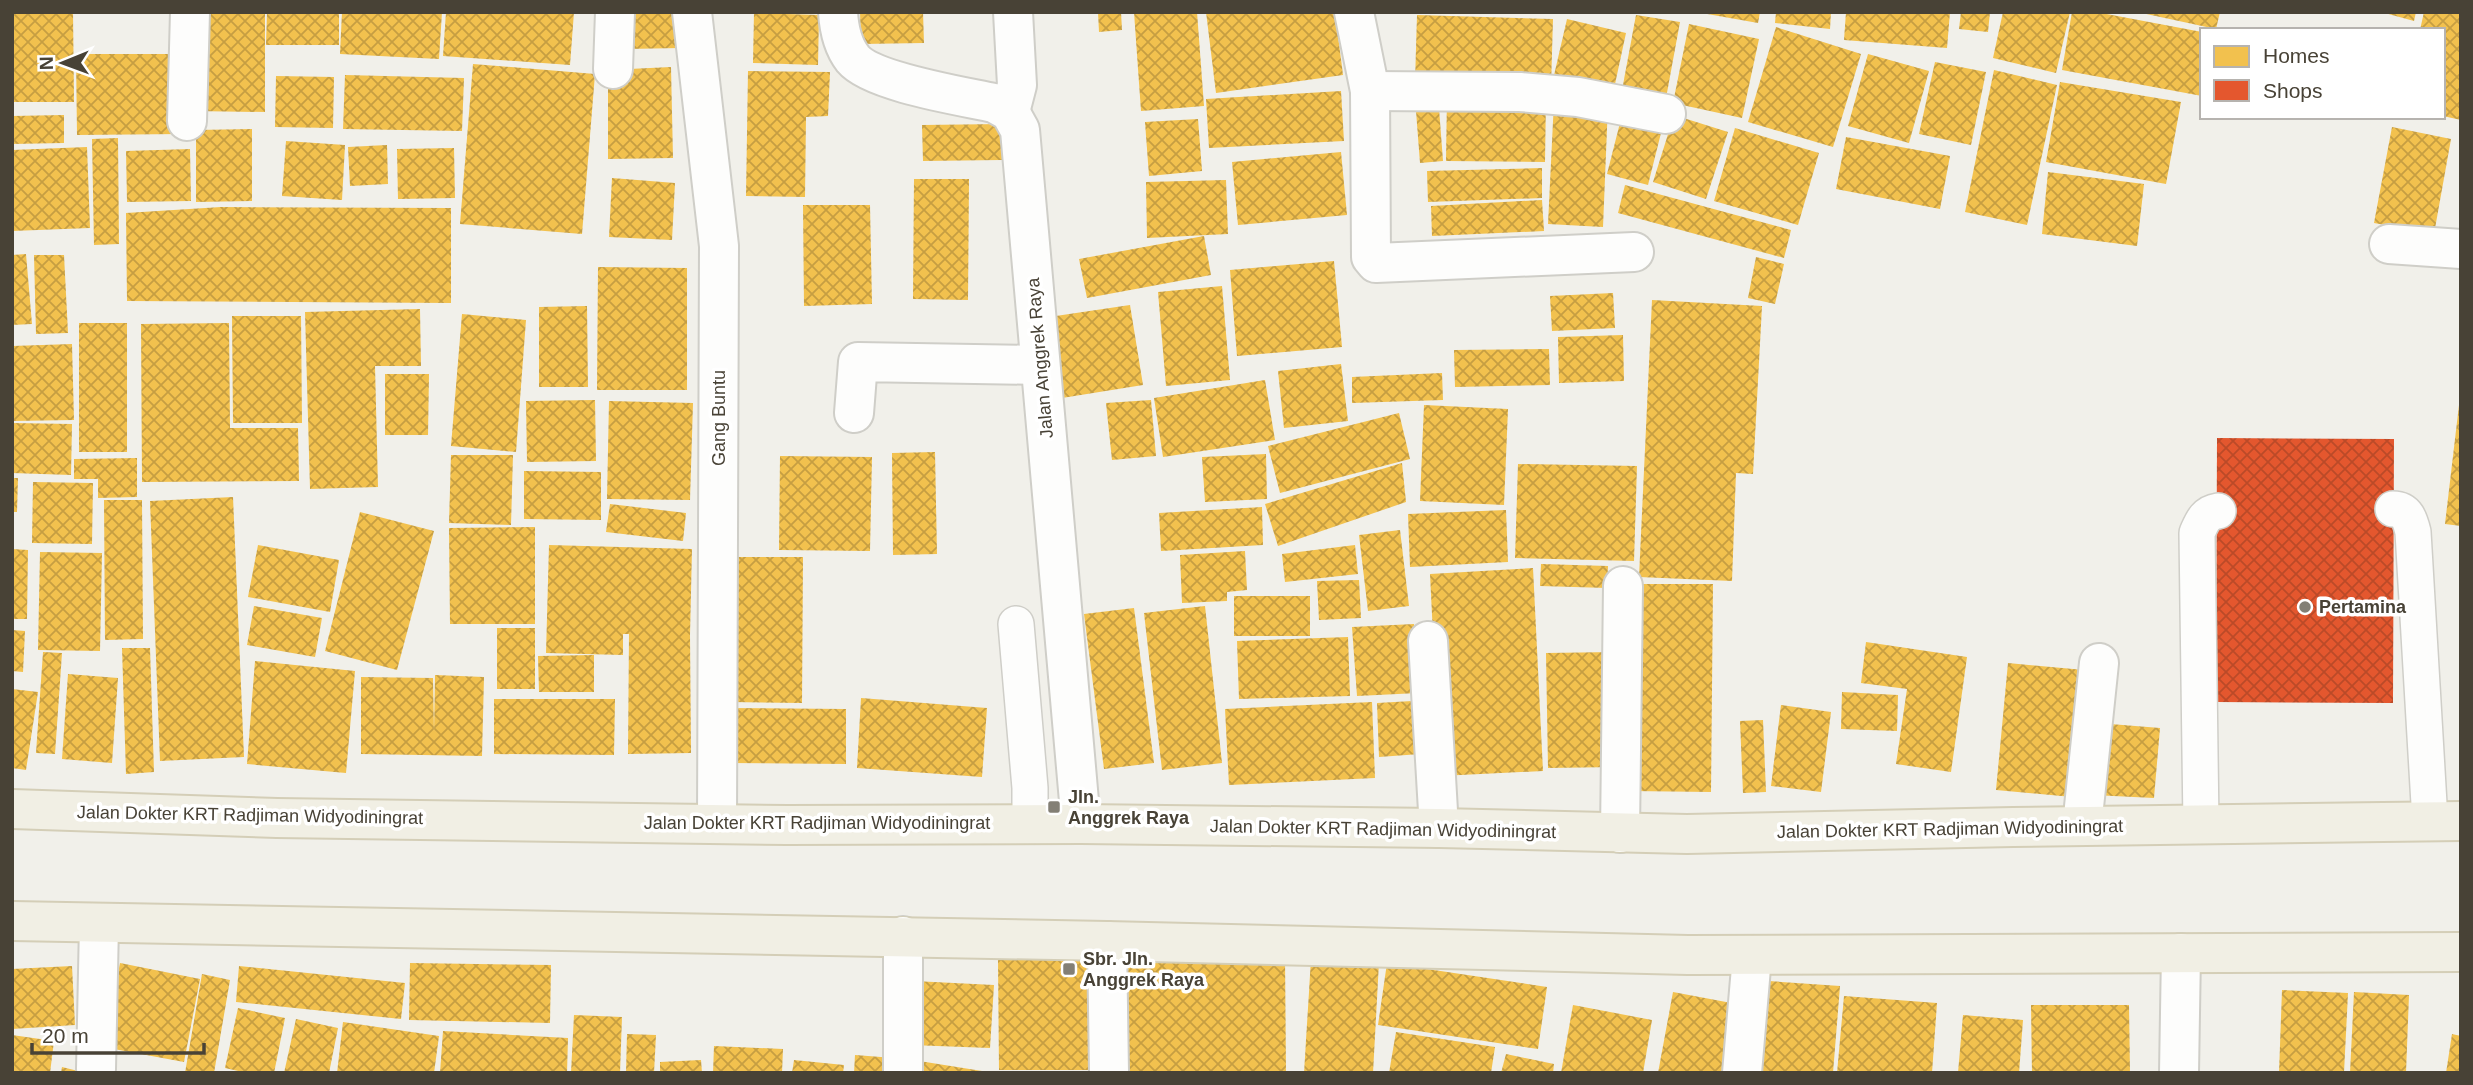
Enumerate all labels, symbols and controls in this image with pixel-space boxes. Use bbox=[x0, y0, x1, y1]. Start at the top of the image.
north arrow bbox=[28, 28, 98, 98]
legend bbox=[2200, 28, 2445, 119]
text: Homes bbox=[2263, 44, 2330, 67]
text: N bbox=[36, 56, 57, 70]
text: Shops bbox=[2263, 79, 2323, 102]
street label: Jalan Anggrek Raya bbox=[1023, 276, 1057, 439]
street label: Gang Buntu bbox=[709, 370, 729, 466]
place label: Pertamina bbox=[2319, 597, 2407, 617]
marker: Pertamina bbox=[2297, 599, 2313, 615]
place label: Jln. Anggrek Raya bbox=[1068, 787, 1190, 828]
marker: Jln. Anggrek Raya bbox=[1046, 799, 1062, 815]
street label: Jalan Dokter KRT Radjiman Widyodiningrat bbox=[77, 802, 423, 828]
street label: Jalan Dokter KRT Radjiman Widyodiningrat bbox=[644, 813, 990, 833]
street label: Jalan Dokter KRT Radjiman Widyodiningrat bbox=[1210, 816, 1556, 842]
street label: Jalan Dokter KRT Radjiman Widyodiningrat bbox=[1777, 816, 2123, 842]
place label: Sbr. Jln. Anggrek Raya bbox=[1083, 949, 1205, 990]
marker: Sbr. Jln. Anggrek Raya bbox=[1061, 961, 1077, 977]
scale bar bbox=[32, 1012, 203, 1056]
text: 20 m bbox=[42, 1024, 89, 1047]

